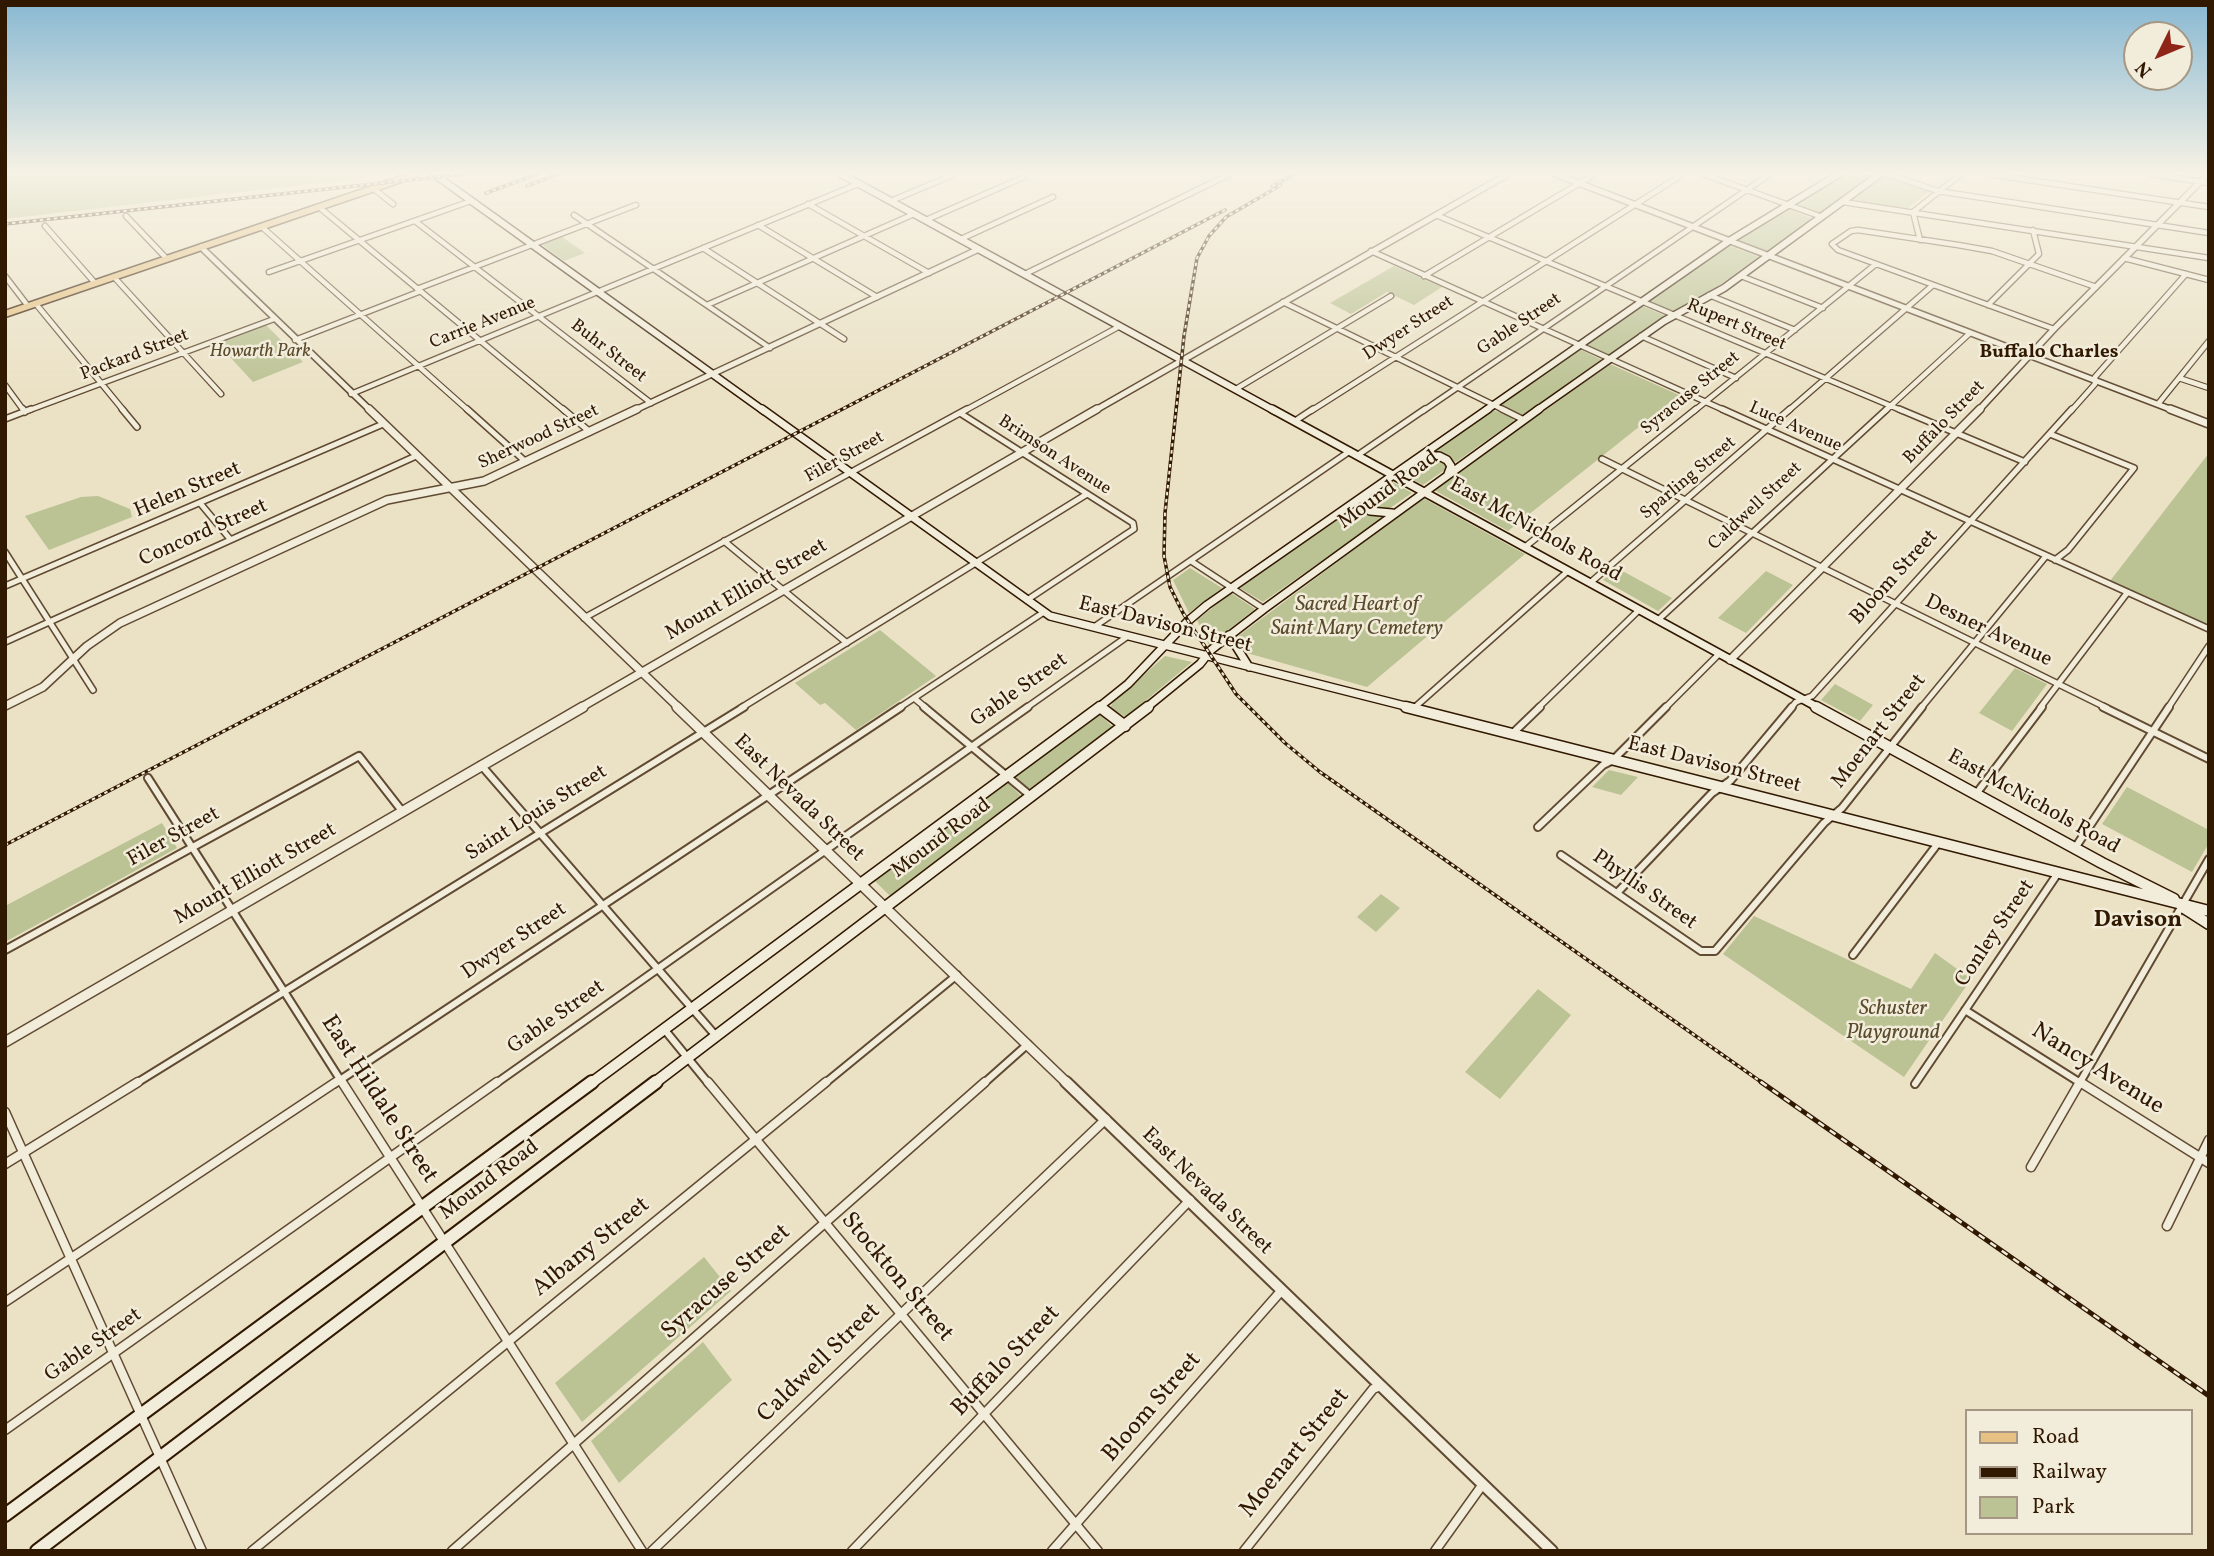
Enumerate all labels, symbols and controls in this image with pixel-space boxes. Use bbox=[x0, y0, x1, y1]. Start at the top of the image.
north arrow bbox=[2123, 21, 2193, 91]
text: N bbox=[2130, 55, 2158, 83]
street label: Gable Street bbox=[1474, 289, 1566, 361]
street label: Dwyer Street bbox=[1360, 292, 1458, 366]
street label: Carrie Avenue bbox=[427, 293, 539, 355]
street label: Rupert Street bbox=[1683, 295, 1789, 357]
street label: Buhr Street bbox=[566, 316, 650, 388]
street label: Packard Street bbox=[78, 325, 192, 387]
park label: Howarth Park bbox=[209, 342, 311, 364]
district label: Buffalo Charles bbox=[1980, 343, 2118, 365]
street label: Syracuse Street bbox=[1637, 347, 1745, 441]
street label: Buffalo Street bbox=[1900, 377, 1990, 469]
street label: Luce Avenue bbox=[1745, 398, 1845, 458]
street label: Sherwood Street bbox=[475, 401, 603, 475]
street label: Brimson Avenue bbox=[993, 411, 1115, 501]
street label: Filer Street bbox=[802, 427, 888, 489]
street label: Sparling Street bbox=[1637, 433, 1741, 525]
street label: Mound Road bbox=[1334, 446, 1444, 536]
street label: Helen Street bbox=[131, 457, 245, 525]
street label: Caldwell Street bbox=[1705, 458, 1807, 556]
street label: East McNichols Road bbox=[1444, 473, 1626, 589]
street label: Concord Street bbox=[136, 494, 272, 574]
street label: Bloom Street bbox=[1846, 525, 1944, 631]
street label: Mount Elliott Street bbox=[662, 534, 832, 648]
street label: Desner Avenue bbox=[1920, 590, 2056, 674]
street label: East Davison Street bbox=[1076, 592, 1254, 660]
park label: Sacred Heart of Saint Mary Cemetery bbox=[1271, 593, 1443, 643]
street label: Gable Street bbox=[967, 648, 1073, 734]
street label: Moenart Street bbox=[1827, 670, 1933, 794]
street label: East Nevada Street bbox=[727, 730, 869, 868]
street label: East Davison Street bbox=[1625, 732, 1803, 800]
street label: East McNichols Road bbox=[1942, 745, 2124, 861]
street label: Saint Louis Street bbox=[462, 760, 612, 868]
street label: Mound Road bbox=[887, 793, 997, 885]
street label: Filer Street bbox=[123, 802, 225, 874]
street label: Mount Elliott Street bbox=[171, 818, 341, 932]
street label: Phyllis Street bbox=[1587, 846, 1701, 936]
street label: Conley Street bbox=[1951, 876, 2041, 992]
street label: Dwyer Street bbox=[458, 898, 572, 986]
district label: Davison bbox=[2094, 908, 2182, 936]
street label: Gable Street bbox=[504, 975, 610, 1061]
park label: Schuster Playground bbox=[1846, 997, 1940, 1047]
street label: East Hildale Street bbox=[313, 1011, 443, 1189]
street label: Nancy Avenue bbox=[2025, 1018, 2169, 1122]
street label: East Nevada Street bbox=[1135, 1123, 1277, 1261]
street label: Mound Road bbox=[435, 1135, 545, 1227]
street label: Albany Street bbox=[527, 1192, 657, 1304]
street label: Stockton Street bbox=[833, 1207, 959, 1349]
street label: Syracuse Street bbox=[656, 1219, 798, 1347]
street label: Caldwell Street bbox=[752, 1298, 888, 1430]
street label: Buffalo Street bbox=[947, 1300, 1067, 1424]
street label: Gable Street bbox=[41, 1303, 147, 1389]
street label: Bloom Street bbox=[1097, 1347, 1209, 1469]
street label: Moenart Street bbox=[1235, 1383, 1357, 1525]
legend bbox=[1966, 1409, 2193, 1535]
text: Road bbox=[2032, 1423, 2079, 1452]
text: Railway bbox=[2032, 1458, 2107, 1487]
text: Park bbox=[2032, 1493, 2075, 1522]

